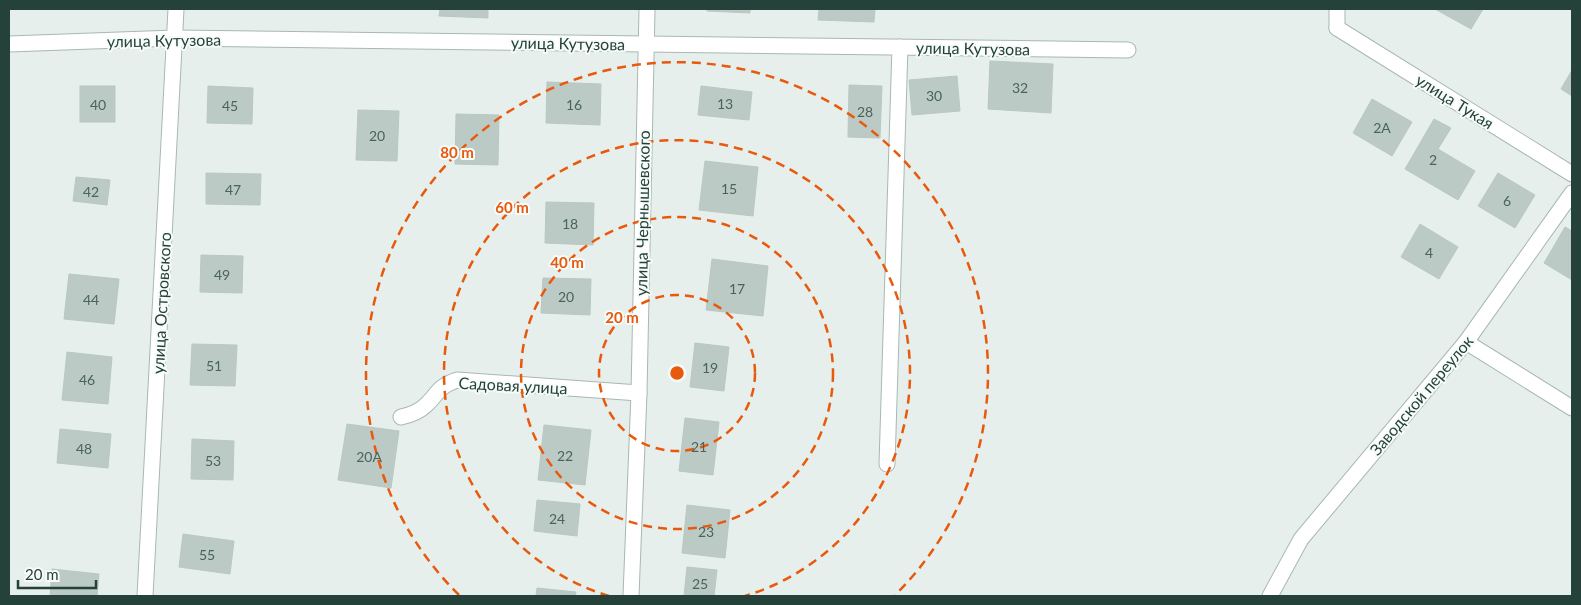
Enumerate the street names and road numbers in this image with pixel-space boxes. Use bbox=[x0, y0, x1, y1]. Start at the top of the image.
street label: улица Кутузова bbox=[107, 30, 221, 50]
street label: улица Кутузова bbox=[511, 33, 625, 53]
street label: улица Кутузова bbox=[916, 38, 1030, 58]
street label: улица Тукая bbox=[1413, 70, 1497, 132]
street label: улица Чернышевского bbox=[631, 130, 653, 296]
street label: улица Островского bbox=[148, 232, 174, 374]
street label: Заводской переулок bbox=[1365, 331, 1477, 459]
street label: Садовая улица bbox=[458, 373, 568, 397]

